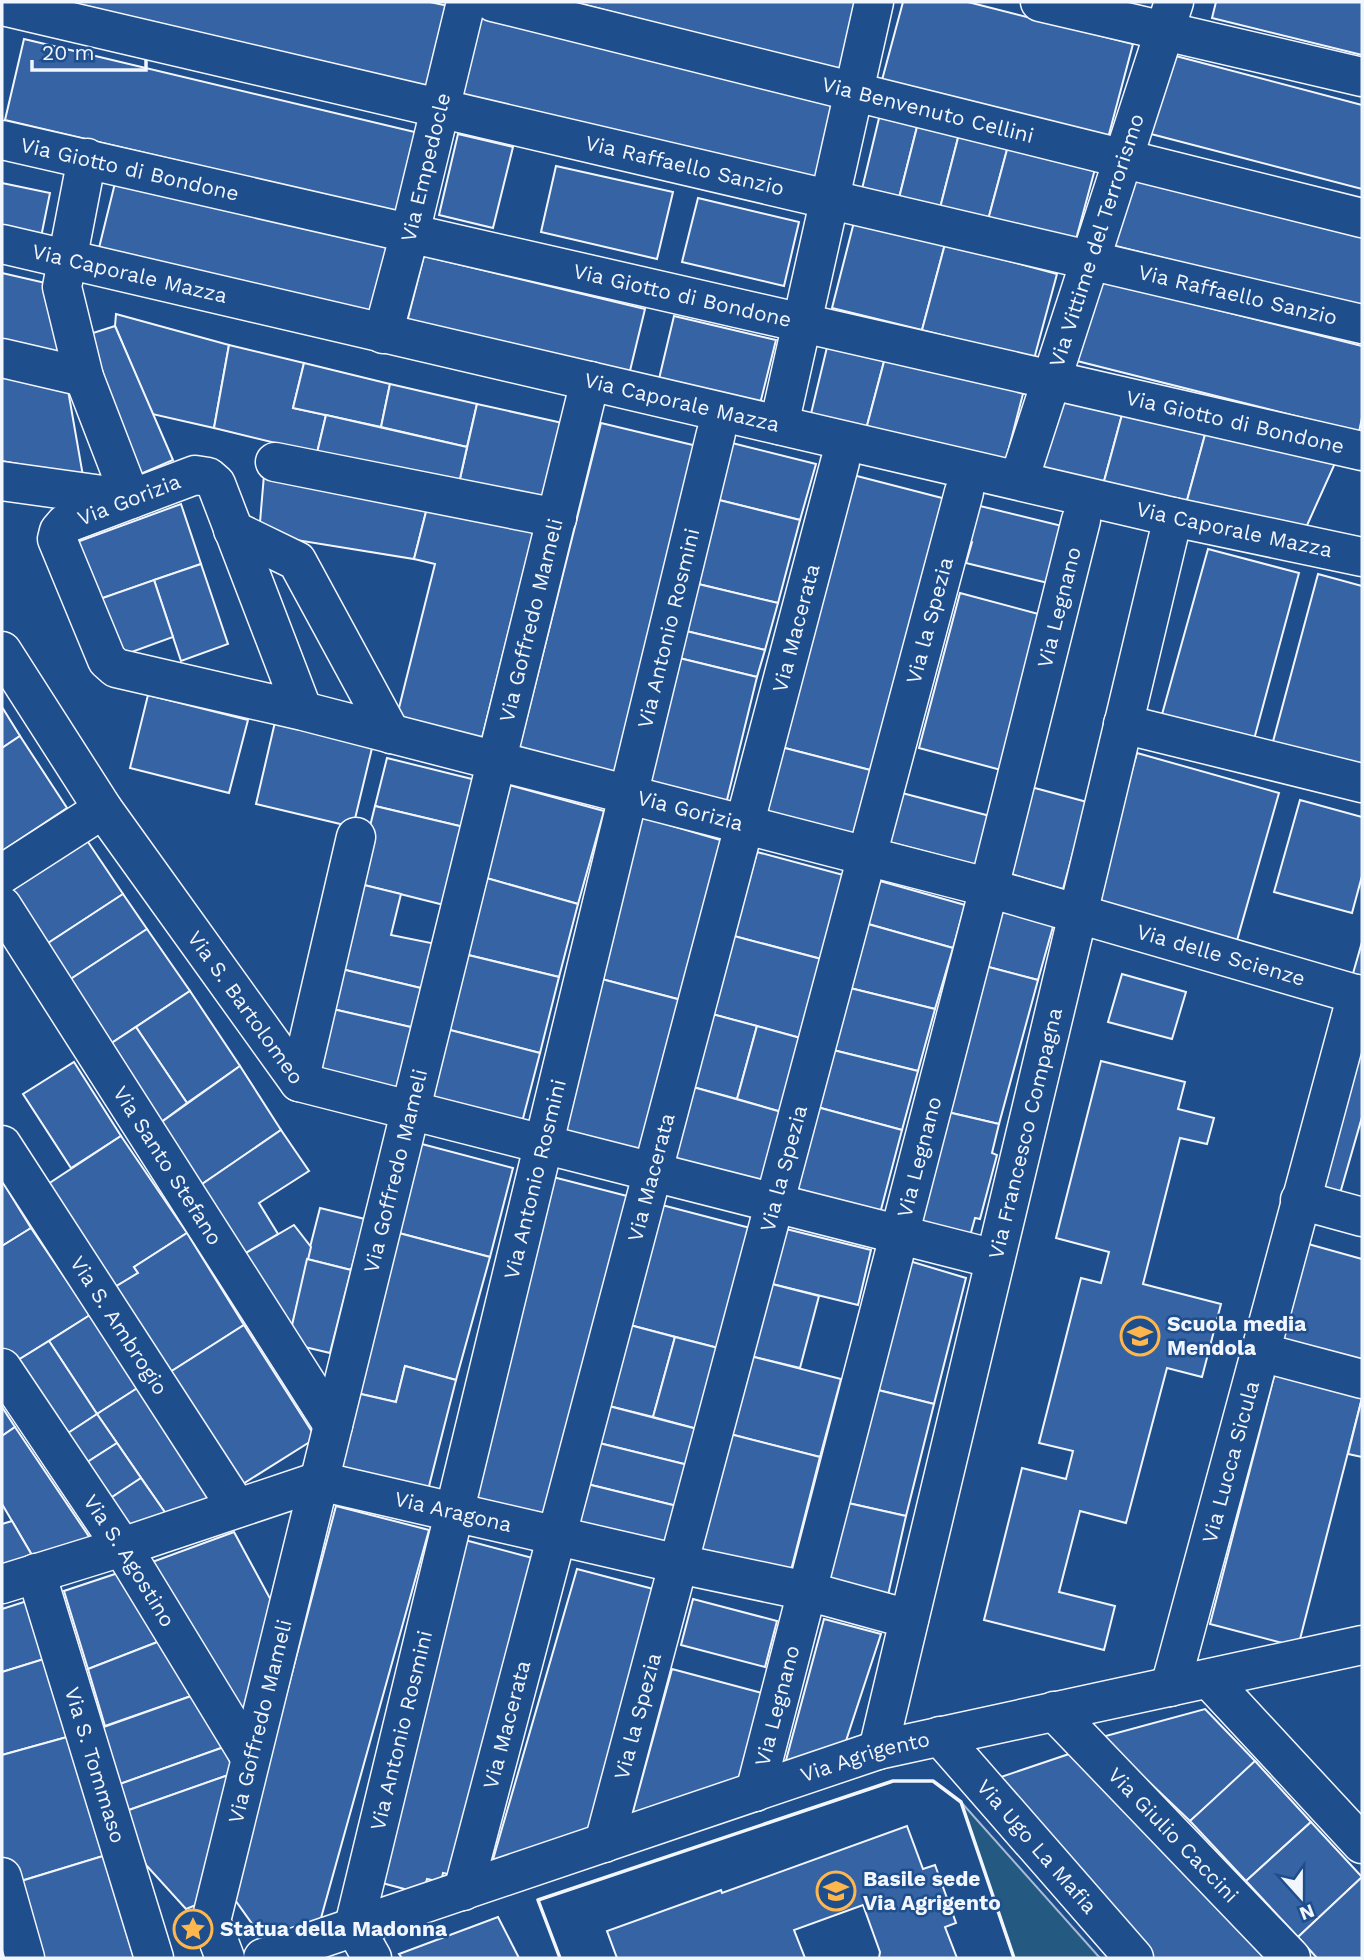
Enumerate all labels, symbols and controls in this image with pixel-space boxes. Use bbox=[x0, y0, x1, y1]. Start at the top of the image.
scale bar bbox=[32, 28, 145, 72]
text: 20 m bbox=[42, 40, 94, 65]
street label: Via Benvenuto Cellini bbox=[819, 71, 1036, 148]
street label: Via Empedocle bbox=[395, 90, 456, 245]
street label: Via Vittime del Terrorismo bbox=[1044, 110, 1149, 370]
street label: Via Raffaello Sanzio bbox=[583, 130, 787, 200]
street label: Via Giotto di Bondone bbox=[18, 132, 241, 206]
street label: Via Caporale Mazza bbox=[30, 238, 230, 308]
street label: Via Giotto di Bondone bbox=[571, 258, 794, 332]
street label: Via Raffaello Sanzio bbox=[1136, 259, 1340, 330]
street label: Via Caporale Mazza bbox=[582, 367, 782, 437]
street label: Via Giotto di Bondone bbox=[1124, 384, 1347, 459]
street label: Via Gorizia bbox=[74, 468, 184, 531]
street label: Via Caporale Mazza bbox=[1134, 496, 1335, 562]
street label: Via Goffredo Mameli bbox=[493, 516, 568, 725]
street label: Via Antonio Rosmini bbox=[632, 526, 704, 731]
street label: Via Legnano bbox=[1032, 544, 1086, 670]
street label: Via la Spezia bbox=[900, 554, 958, 687]
street label: Via Macerata bbox=[767, 561, 825, 695]
street label: Via Gorizia bbox=[635, 785, 746, 836]
street label: Via delle Scienze bbox=[1134, 918, 1308, 991]
street label: Via S. Bartolomeo bbox=[183, 926, 309, 1089]
street label: Via Francesco Compagna bbox=[983, 1005, 1067, 1261]
street label: Via Goffredo Mameli bbox=[358, 1066, 432, 1275]
street label: Via Antonio Rosmini bbox=[498, 1077, 571, 1282]
street label: Via Santo Stefano bbox=[108, 1081, 228, 1250]
street label: Via Legnano bbox=[891, 1094, 947, 1220]
street label: Via la Spezia bbox=[754, 1102, 812, 1235]
street label: Via Macerata bbox=[622, 1110, 680, 1244]
street label: Via S. Ambrogio bbox=[65, 1251, 173, 1399]
place label: Scuola media Mendola bbox=[1167, 1311, 1307, 1360]
school or university icon: Scuola media Mendola bbox=[1119, 1315, 1161, 1357]
street label: Via Lucca Sicula bbox=[1196, 1378, 1264, 1546]
street label: Via Aragona bbox=[392, 1486, 514, 1537]
street label: Via S. Agostino bbox=[78, 1490, 181, 1631]
street label: Via Goffredo Mameli bbox=[222, 1617, 297, 1826]
street label: Via Antonio Rosmini bbox=[365, 1628, 437, 1833]
street label: Via Legnano bbox=[749, 1643, 804, 1769]
street label: Via la Spezia bbox=[608, 1650, 666, 1782]
street label: Via Macerata bbox=[477, 1658, 535, 1791]
street label: Via S. Tommaso bbox=[60, 1684, 131, 1846]
street label: Via Agrigento bbox=[797, 1726, 932, 1787]
street label: Via Giulio Caccini bbox=[1103, 1762, 1244, 1907]
street label: Via Ugo La Mafia bbox=[972, 1774, 1102, 1919]
north arrow bbox=[1266, 1862, 1336, 1932]
place label: Basile sede Via Agrigento bbox=[863, 1866, 1001, 1915]
school or university icon: Basile sede Via Agrigento bbox=[815, 1870, 857, 1912]
text: N bbox=[1296, 1899, 1318, 1926]
place icon: Statua della Madonna bbox=[172, 1908, 214, 1950]
place label: Statua della Madonna bbox=[220, 1916, 448, 1941]

